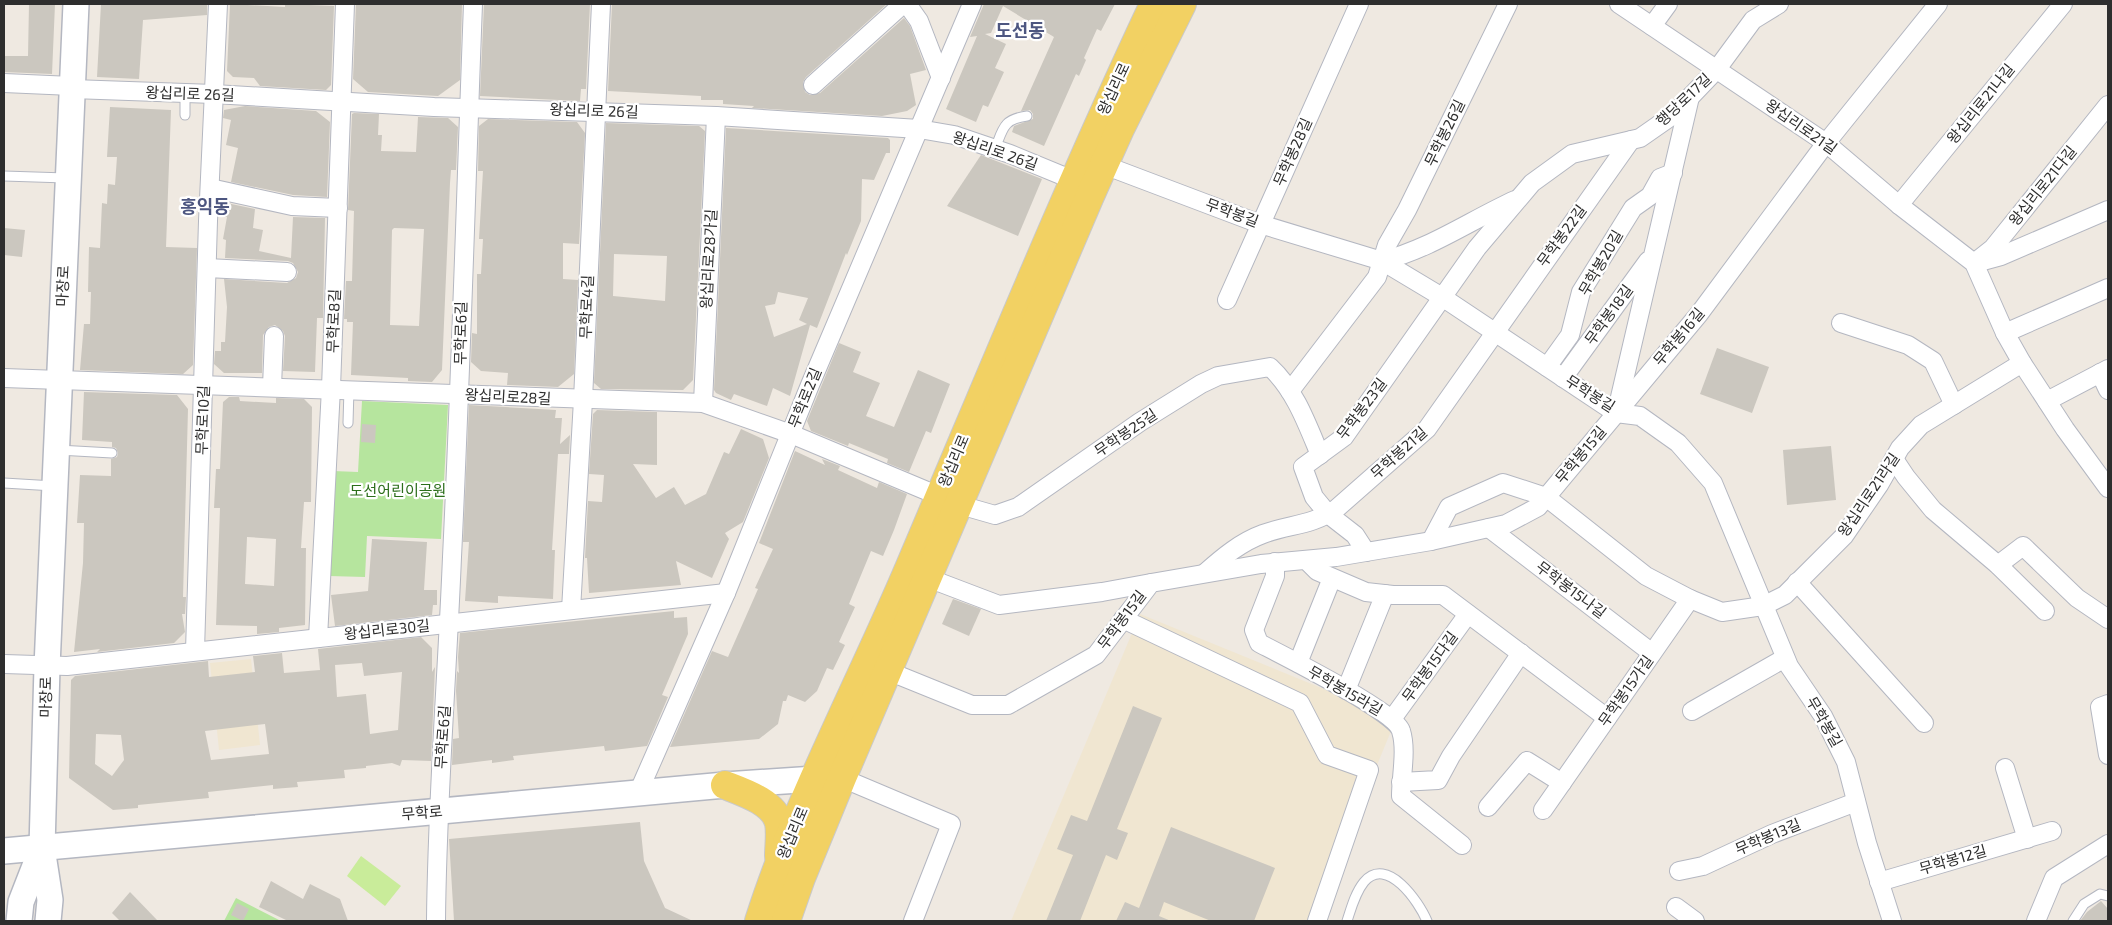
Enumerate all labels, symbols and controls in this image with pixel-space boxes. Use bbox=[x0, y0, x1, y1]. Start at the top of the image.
district label: 도선동 bbox=[995, 19, 1045, 41]
street label: 왕십리로 bbox=[1093, 60, 1133, 117]
street label: 왕십리로21나길 bbox=[1943, 60, 2018, 147]
street label: 행당로17길 bbox=[1652, 69, 1715, 129]
street label: 왕십리로 26길 bbox=[145, 82, 235, 104]
street label: 왕십리로21길 bbox=[1762, 95, 1841, 157]
street label: 무학봉26길 bbox=[1420, 96, 1468, 169]
street label: 왕십리로 26길 bbox=[549, 99, 639, 121]
street label: 무학봉28길 bbox=[1269, 115, 1315, 188]
street label: 왕십리로 26길 bbox=[950, 127, 1041, 173]
street label: 왕십리로21다길 bbox=[2005, 142, 2080, 229]
street label: 무학봉길 bbox=[1203, 194, 1261, 230]
district label: 홍익동 bbox=[180, 195, 230, 217]
street label: 무학봉22길 bbox=[1533, 201, 1590, 270]
street label: 왕십리로28가길 bbox=[696, 208, 720, 310]
street label: 무학봉20길 bbox=[1574, 227, 1626, 298]
street label: 마장로 bbox=[52, 265, 72, 307]
street label: 무학로4길 bbox=[576, 274, 596, 339]
street label: 무학봉18길 bbox=[1580, 281, 1636, 348]
street label: 무학로8길 bbox=[323, 289, 343, 353]
street label: 무학로6길 bbox=[450, 301, 470, 365]
street label: 무학봉16길 bbox=[1649, 304, 1708, 369]
street label: 무학로2길 bbox=[784, 365, 824, 431]
street label: 무학봉길 bbox=[1562, 371, 1619, 415]
street label: 무학봉23길 bbox=[1332, 374, 1390, 443]
street label: 무학로10길 bbox=[192, 385, 212, 455]
street label: 왕십리로28길 bbox=[464, 385, 552, 407]
street label: 무학봉25길 bbox=[1091, 405, 1160, 460]
street label: 무학봉21길 bbox=[1366, 422, 1430, 482]
street label: 무학봉15길 bbox=[1551, 422, 1609, 487]
street label: 왕십리로 bbox=[934, 432, 972, 490]
street label: 왕십리로21라길 bbox=[1834, 449, 1903, 540]
park label: 도선어린이공원 bbox=[350, 481, 446, 499]
street label: 무학봉15나길 bbox=[1533, 557, 1610, 621]
street label: 무학봉15길 bbox=[1093, 586, 1149, 652]
street label: 왕십리로30길 bbox=[343, 616, 431, 642]
street label: 무학봉15다길 bbox=[1398, 628, 1461, 705]
street label: 무학봉15가길 bbox=[1594, 651, 1656, 730]
street label: 무학봉15라길 bbox=[1305, 662, 1386, 719]
street label: 마장로 bbox=[36, 676, 54, 718]
street label: 무학봉길 bbox=[1803, 693, 1846, 750]
street label: 무학로6길 bbox=[431, 704, 453, 769]
street label: 무학로 bbox=[401, 801, 443, 823]
street label: 왕십리로 bbox=[773, 804, 811, 862]
street label: 무학봉13길 bbox=[1732, 814, 1803, 858]
street label: 무학봉12길 bbox=[1917, 841, 1989, 877]

